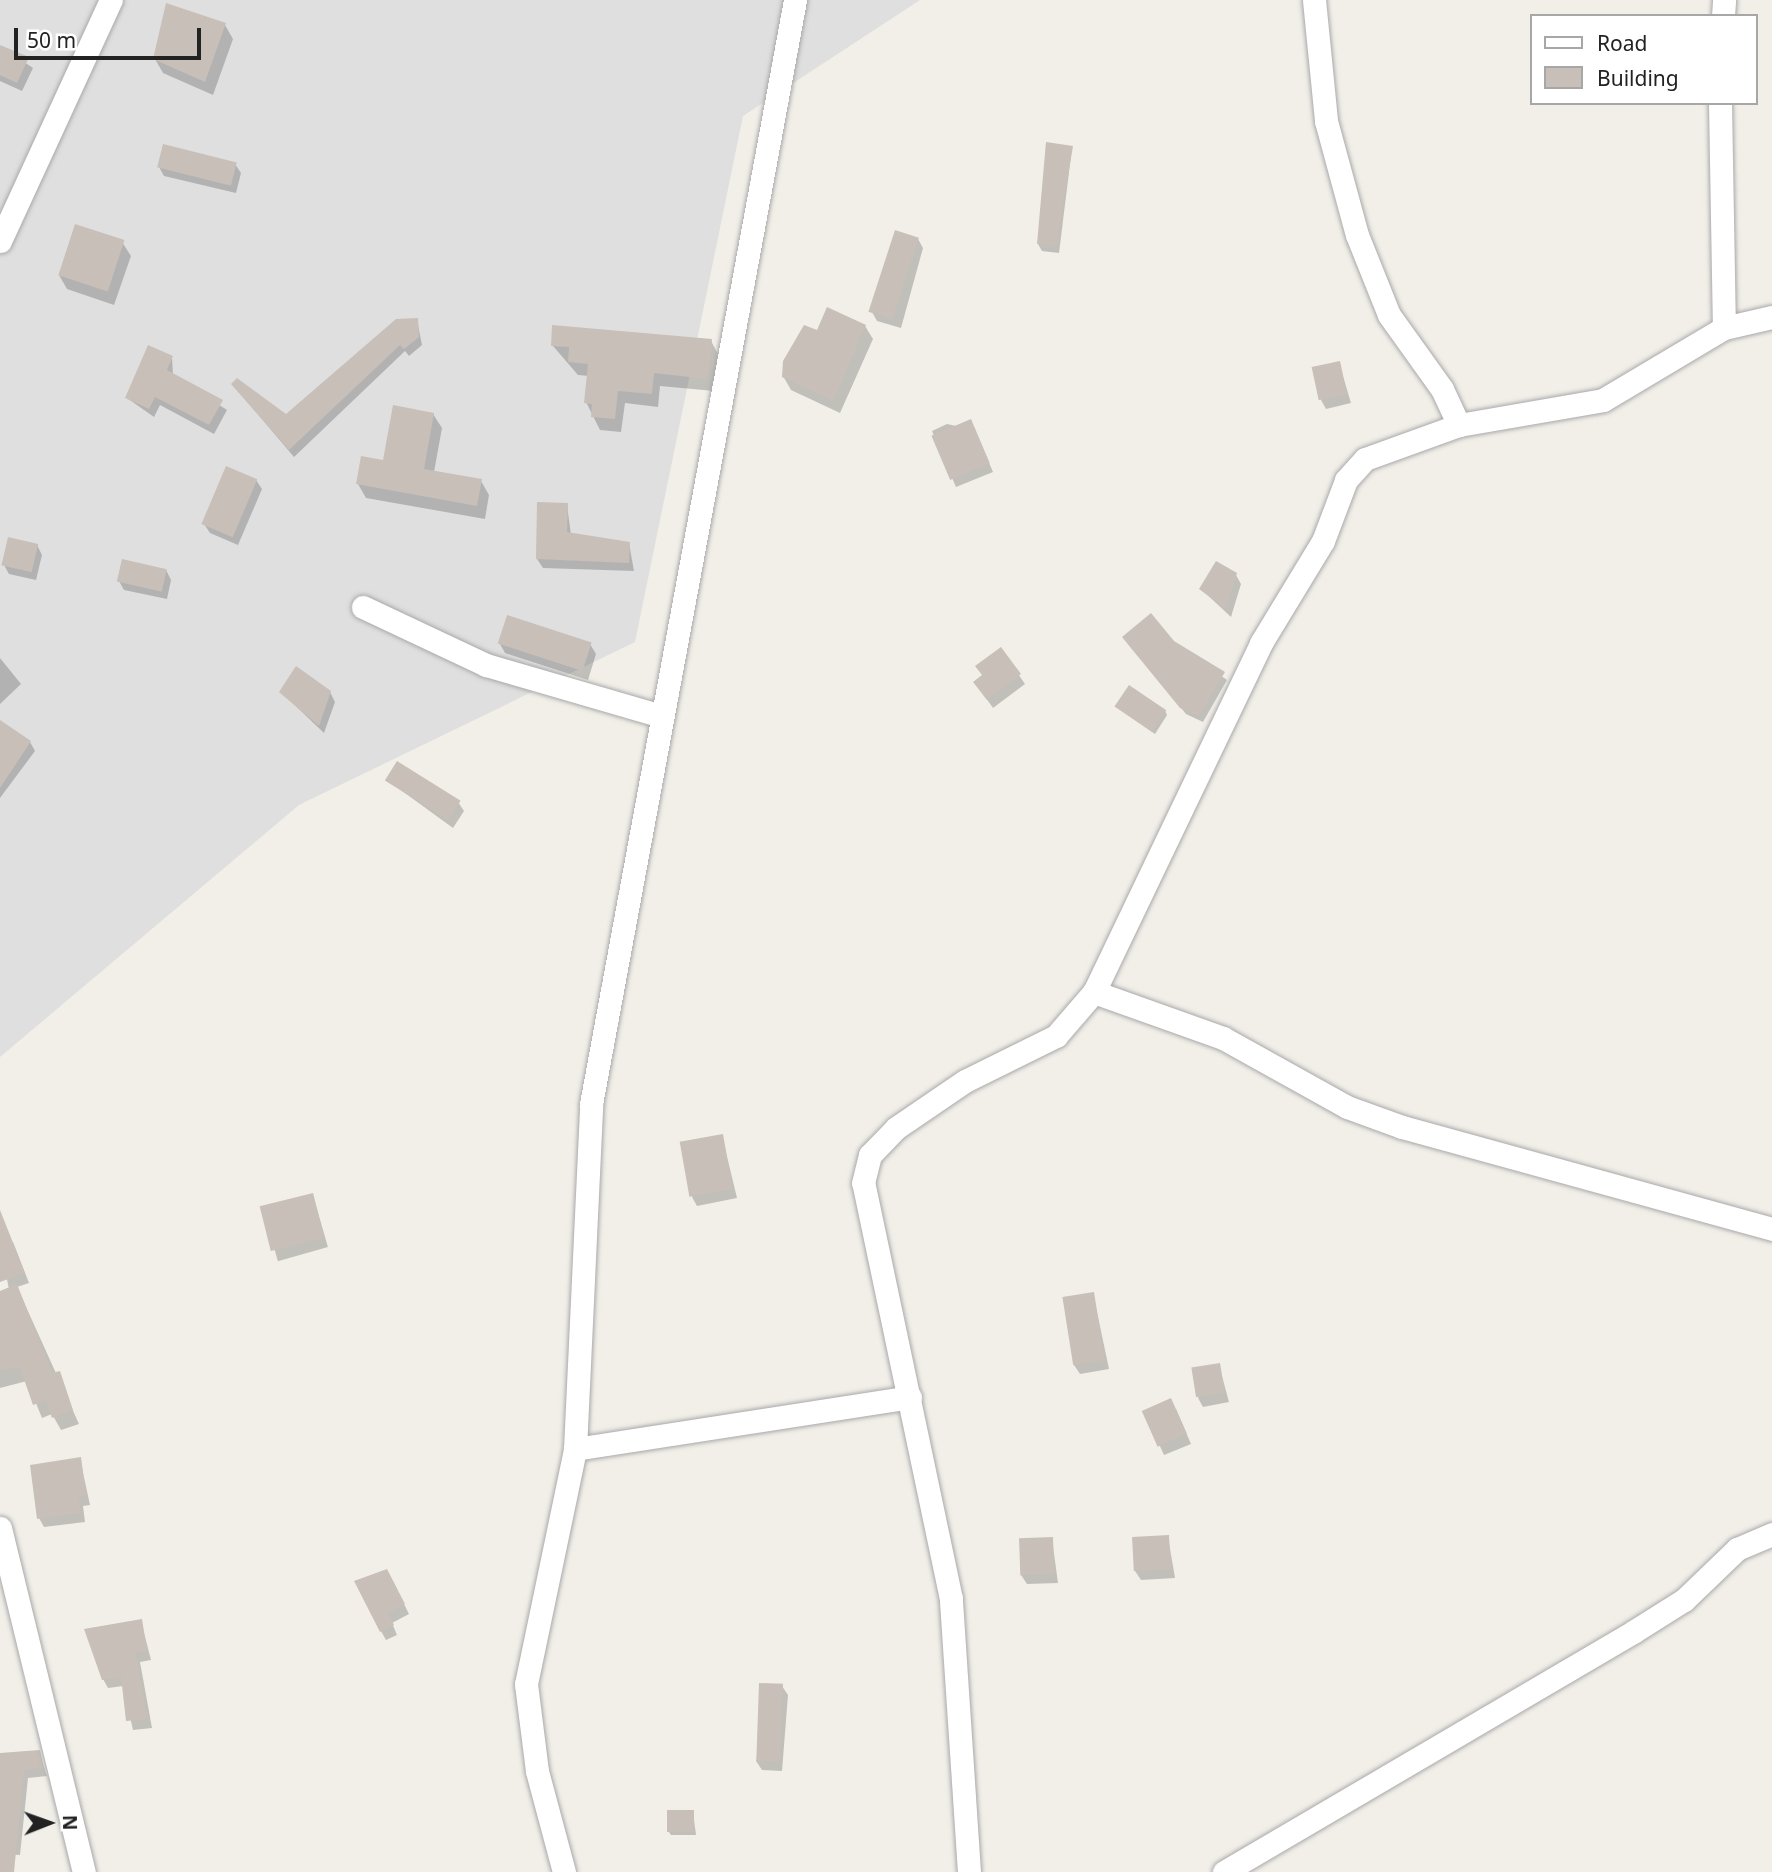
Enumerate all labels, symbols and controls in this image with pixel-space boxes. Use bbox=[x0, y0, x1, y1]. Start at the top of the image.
scale bar bbox=[18, 14, 205, 58]
legend bbox=[1530, 14, 1758, 105]
text: 50 m bbox=[27, 26, 76, 54]
text: Road bbox=[1597, 29, 1647, 57]
text: Building bbox=[1597, 64, 1679, 92]
north arrow bbox=[14, 1788, 84, 1858]
text: N bbox=[57, 1815, 83, 1831]

